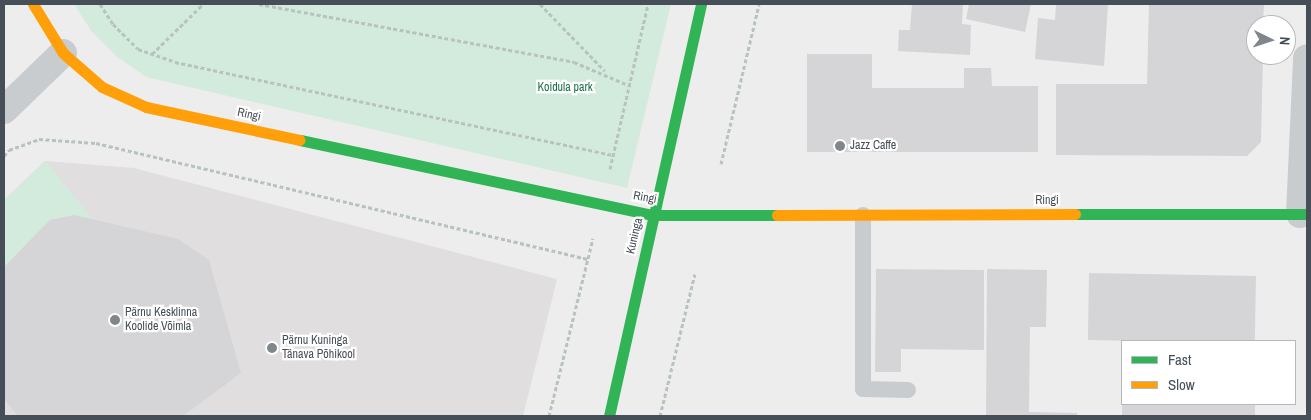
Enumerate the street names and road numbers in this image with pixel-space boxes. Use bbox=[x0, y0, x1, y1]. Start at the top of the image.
street label: Ringi bbox=[236, 106, 262, 124]
street label: Ringi bbox=[632, 189, 658, 207]
street label: Ringi bbox=[1035, 194, 1059, 208]
street label: Kuninga bbox=[624, 217, 646, 255]

